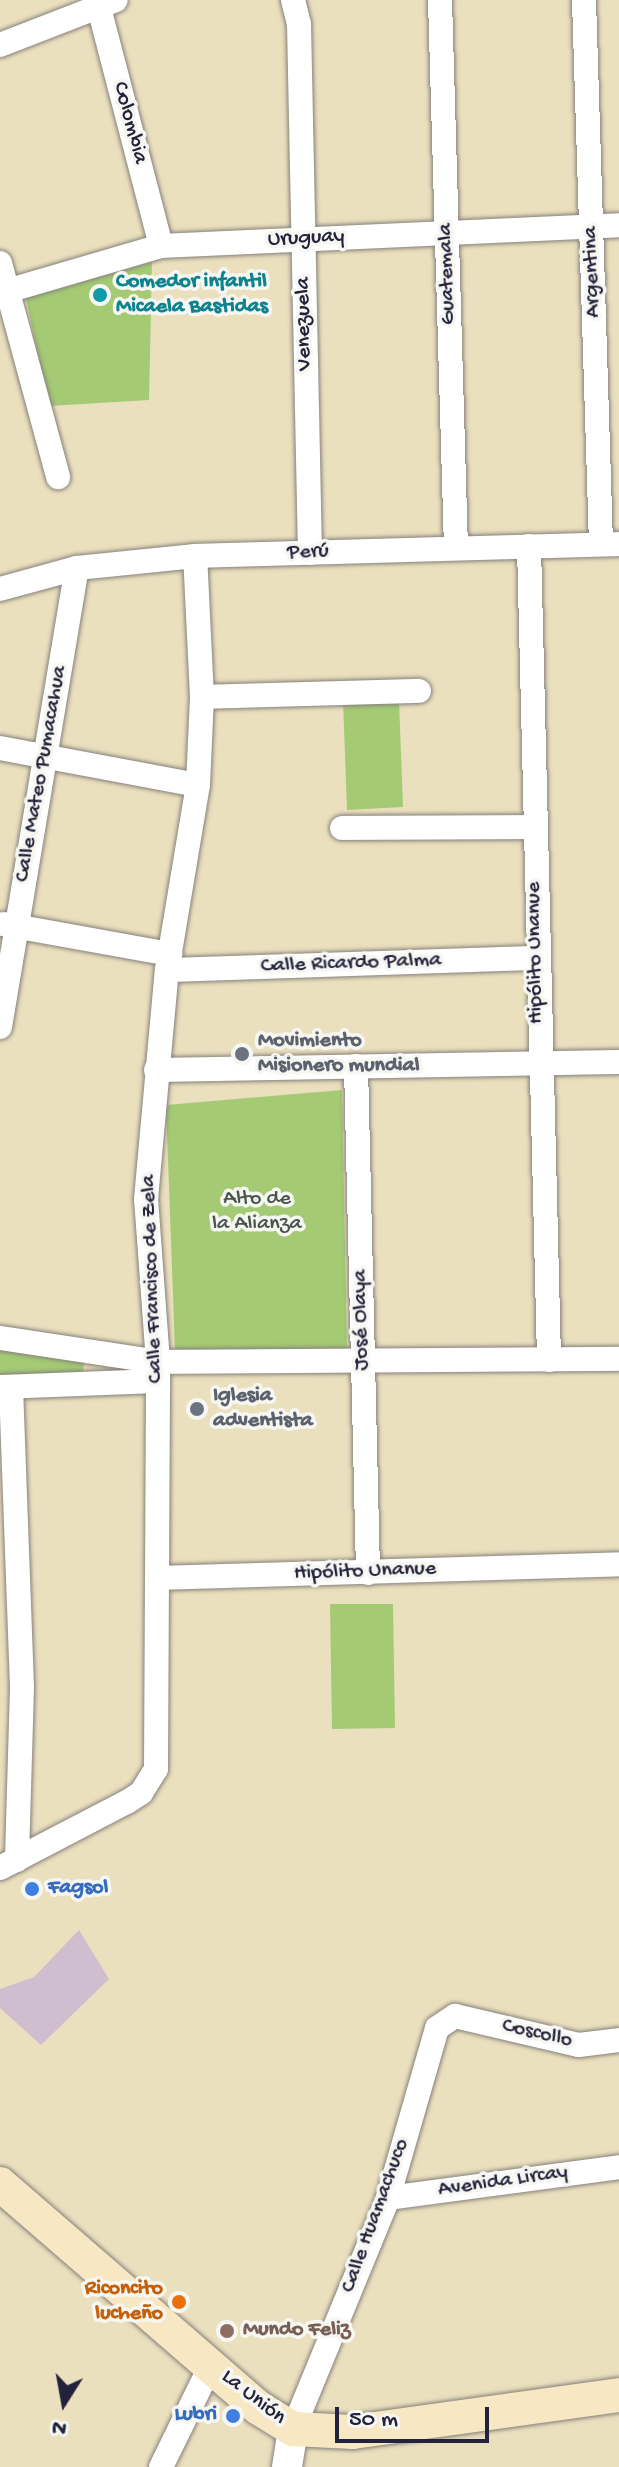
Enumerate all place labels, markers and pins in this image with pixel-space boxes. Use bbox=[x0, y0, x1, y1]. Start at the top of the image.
place label: Comedor infantil Micaela Bastidas bbox=[116, 269, 268, 320]
marker: Comedor infantil Micaela Bastidas bbox=[91, 286, 109, 304]
place label: Movimiento Misionero mundial bbox=[258, 1028, 420, 1080]
marker: Movimiento Misionero mundial bbox=[233, 1045, 251, 1063]
place label: Iglesia adventista bbox=[213, 1383, 313, 1434]
marker: Iglesia adventista bbox=[188, 1400, 206, 1418]
place label: Fagsol bbox=[48, 1876, 108, 1902]
marker: Fagsol bbox=[23, 1880, 41, 1898]
place label: Riconcito lucheño bbox=[85, 2276, 163, 2328]
marker: Riconcito lucheño bbox=[170, 2293, 188, 2311]
place label: Mundo Feliz bbox=[243, 2318, 350, 2344]
marker: Mundo Feliz bbox=[218, 2322, 236, 2340]
place label: Lubri bbox=[174, 2403, 217, 2429]
marker: Lubri bbox=[224, 2407, 242, 2425]

